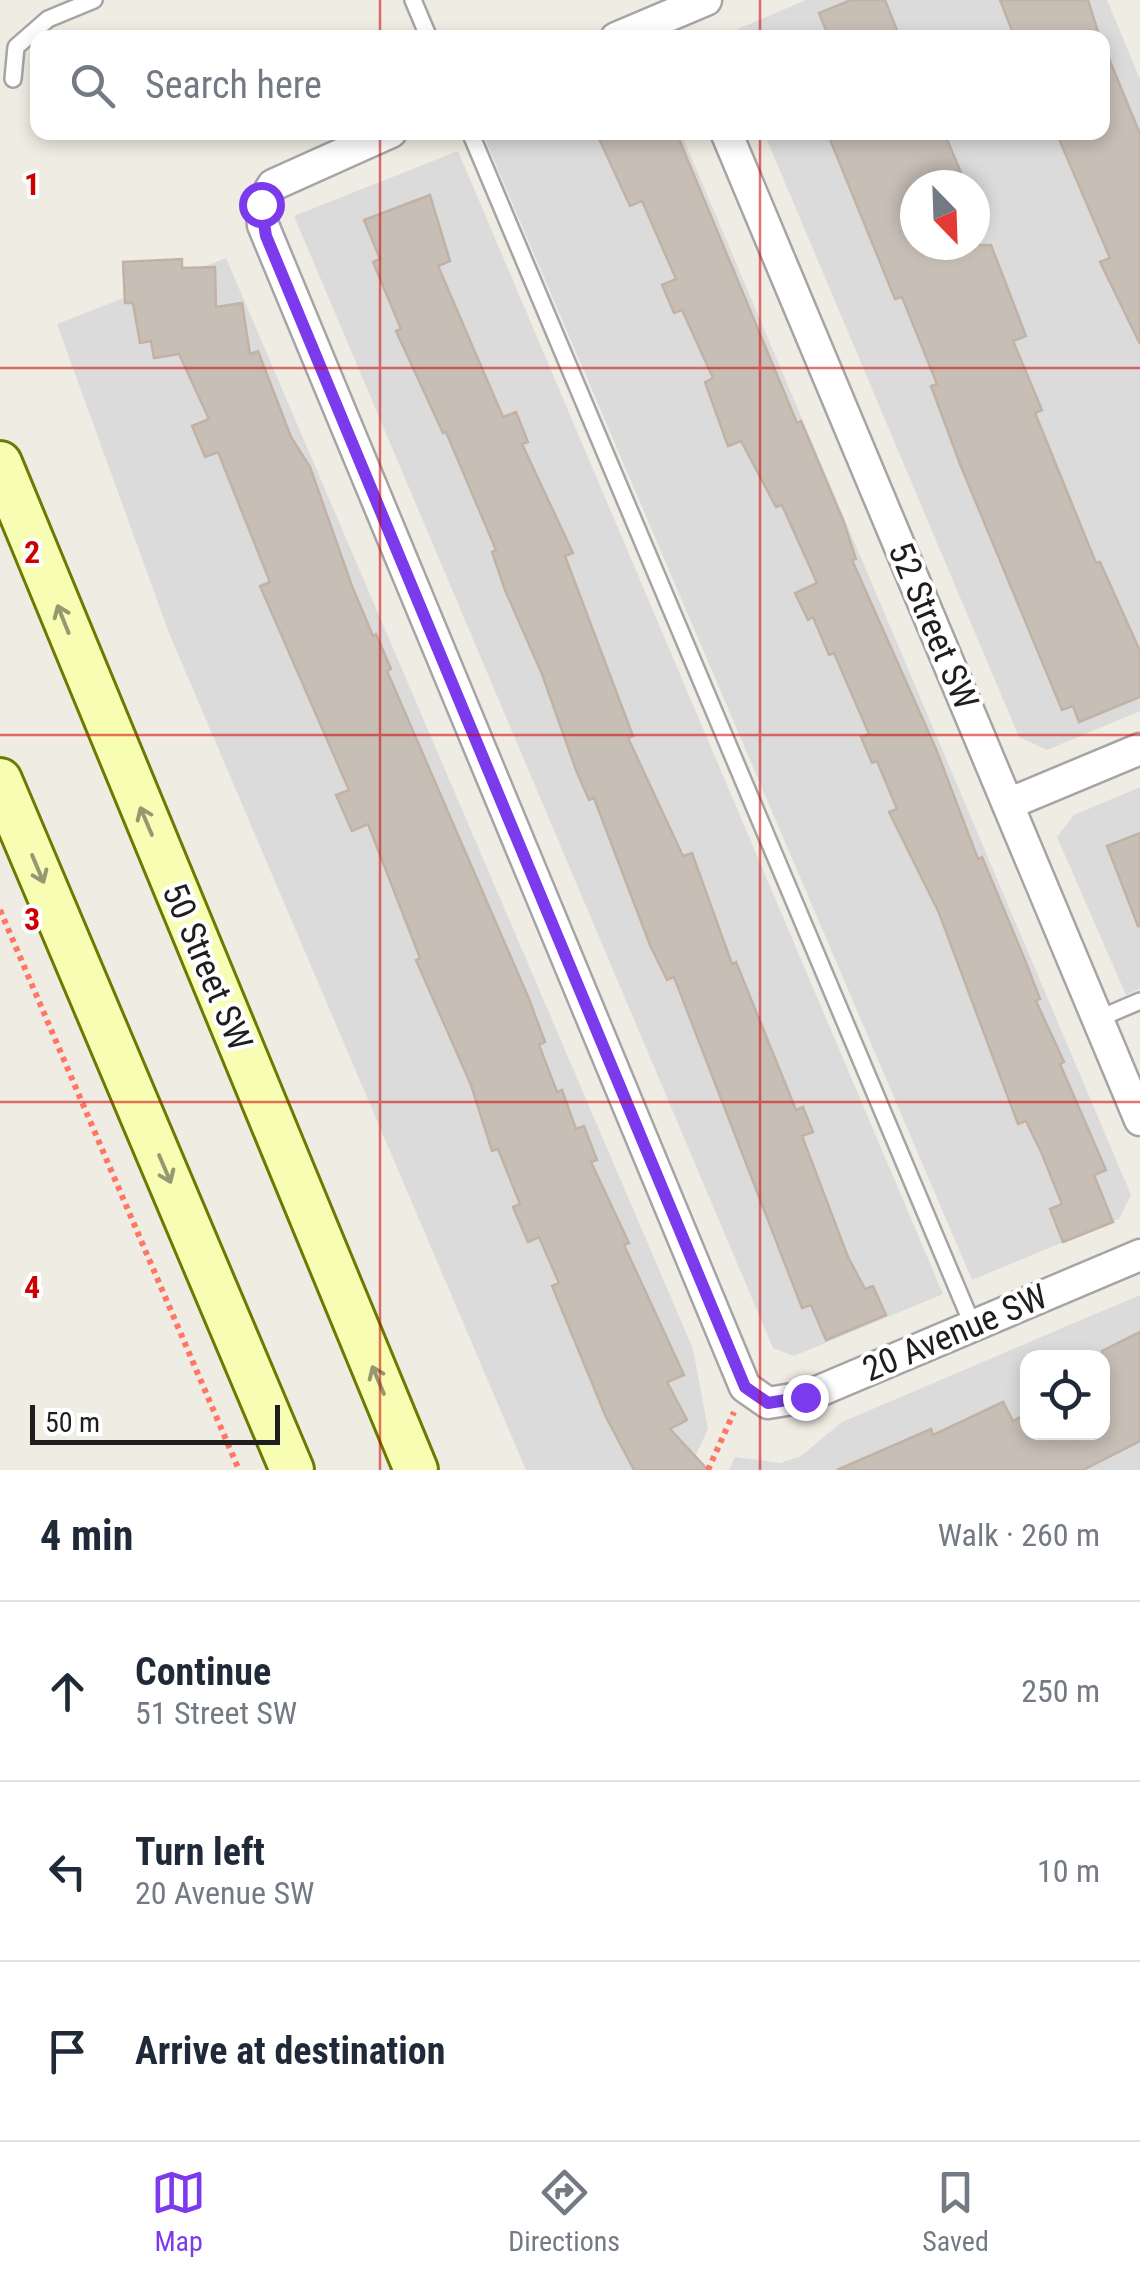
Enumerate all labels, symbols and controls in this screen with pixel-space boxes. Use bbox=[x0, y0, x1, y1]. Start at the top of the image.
search box bbox=[30, 30, 1110, 140]
icon: search bbox=[65, 58, 120, 113]
text: Search here bbox=[145, 63, 322, 107]
text: 1 bbox=[24, 165, 40, 203]
north arrow bbox=[900, 170, 990, 260]
route start bbox=[239, 182, 285, 228]
text: 2 bbox=[24, 533, 40, 571]
street label: 52 Street SW bbox=[879, 536, 987, 716]
one-way arrow bbox=[53, 604, 71, 635]
one-way arrow bbox=[136, 806, 154, 837]
one-way arrow bbox=[30, 853, 48, 884]
street label: 50 Street SW bbox=[153, 877, 261, 1057]
text: 3 bbox=[24, 900, 40, 938]
one-way arrow bbox=[157, 1153, 175, 1183]
text: 4 bbox=[24, 1268, 40, 1306]
street label: 20 Avenue SW bbox=[857, 1276, 1053, 1390]
map controls bbox=[1020, 1350, 1110, 1440]
button: locate bbox=[1020, 1350, 1110, 1440]
one-way arrow bbox=[368, 1365, 386, 1396]
route end bbox=[783, 1375, 829, 1421]
scale bar bbox=[30, 1400, 280, 1444]
text: 50 m bbox=[45, 1406, 100, 1439]
text: 4 min bbox=[40, 1511, 133, 1560]
text: Walk · 260 m bbox=[938, 1516, 1100, 1554]
text: Continue bbox=[135, 1650, 271, 1694]
icon: ahead bbox=[40, 1664, 95, 1719]
text: 250 m bbox=[1021, 1672, 1100, 1710]
text: 51 Street SW bbox=[135, 1694, 297, 1732]
text: Turn left bbox=[135, 1830, 265, 1874]
icon: left bbox=[40, 1844, 95, 1899]
text: 10 m bbox=[1037, 1852, 1100, 1890]
text: 20 Avenue SW bbox=[135, 1874, 314, 1912]
icon: arrive bbox=[40, 2024, 95, 2079]
text: Arrive at destination bbox=[135, 2029, 445, 2073]
tab: Map bbox=[151, 2165, 206, 2258]
tab: Directions bbox=[508, 2165, 620, 2258]
tab: Saved bbox=[922, 2165, 989, 2258]

